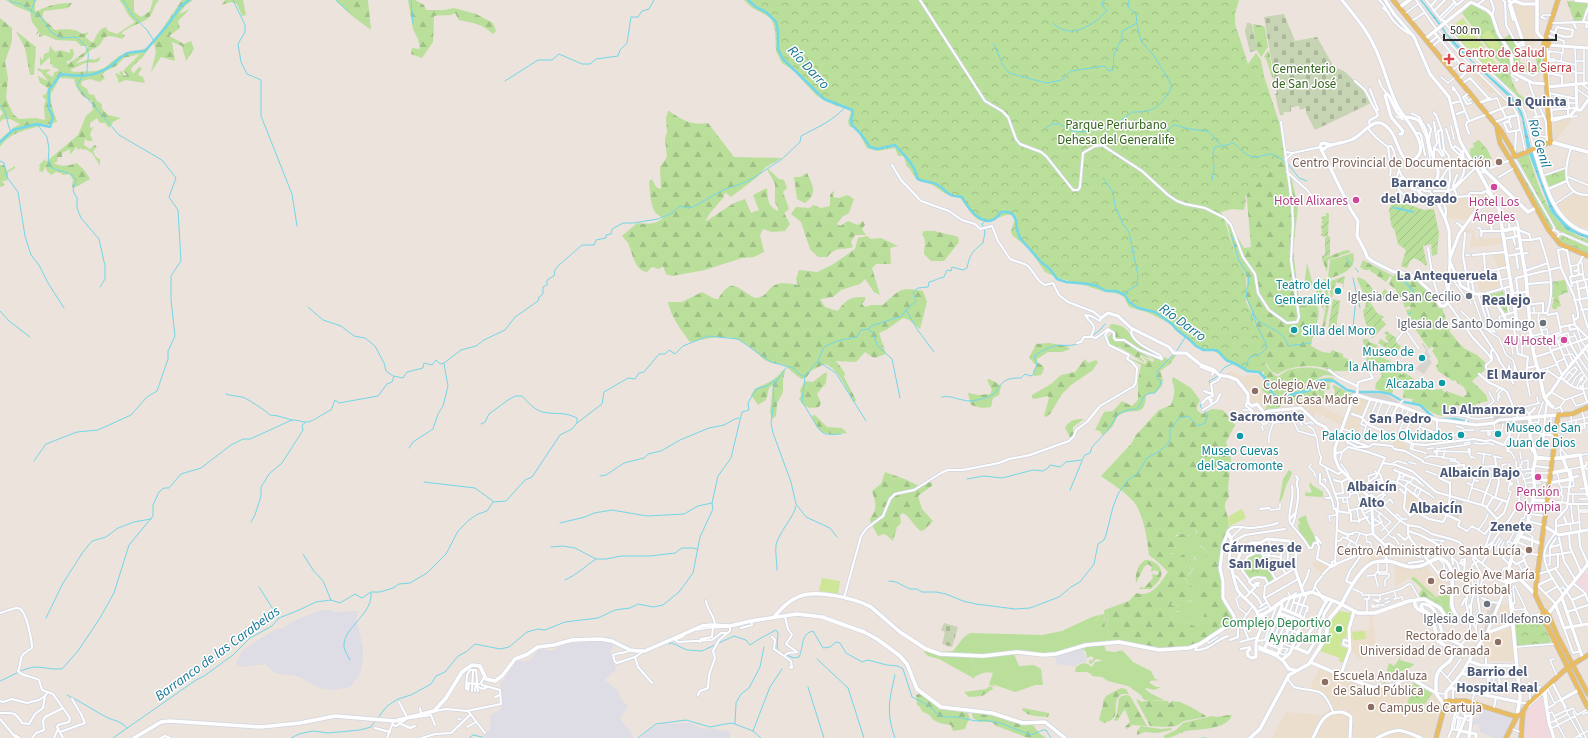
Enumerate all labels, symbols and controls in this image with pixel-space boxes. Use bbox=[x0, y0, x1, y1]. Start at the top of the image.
scale bar bbox=[1444, 16, 1556, 42]
text: 500 m bbox=[1450, 22, 1480, 39]
water label: Río Darro bbox=[783, 41, 834, 94]
place label: Centro de Salud Carretera de la Sierra bbox=[1458, 44, 1572, 77]
marker: Centro de Salud Carretera de la Sierra bbox=[1443, 53, 1455, 65]
park label: Cementerio de San José bbox=[1272, 60, 1336, 93]
district label: La Quinta bbox=[1507, 92, 1567, 112]
park label: Parque Periurbano Dehesa del Generalife bbox=[1057, 116, 1175, 149]
water label: Río Genil bbox=[1523, 116, 1556, 171]
place label: Centro Provincial de Documentación bbox=[1292, 154, 1491, 172]
marker: Centro Provincial de Documentación bbox=[1494, 157, 1504, 167]
district label: Barranco del Abogado bbox=[1381, 173, 1457, 209]
marker: Hotel Los Ángeles bbox=[1489, 182, 1499, 192]
place label: Hotel Alixares bbox=[1274, 192, 1349, 210]
place label: Hotel Los Ángeles bbox=[1469, 193, 1520, 226]
marker: Hotel Alixares bbox=[1351, 195, 1361, 205]
district label: La Antequeruela bbox=[1396, 266, 1498, 286]
place label: Teatro del Generalife bbox=[1275, 276, 1330, 309]
marker: Teatro del Generalife bbox=[1333, 286, 1343, 296]
place label: Iglesia de San Cecilio bbox=[1347, 288, 1461, 306]
district label: Realejo bbox=[1481, 290, 1531, 311]
marker: Iglesia de San Cecilio bbox=[1464, 291, 1474, 301]
water label: Río Darro bbox=[1155, 299, 1210, 347]
place label: Iglesia de Santo Domingo bbox=[1397, 315, 1535, 333]
marker: Iglesia de Santo Domingo bbox=[1538, 318, 1548, 328]
place label: Silla del Moro bbox=[1302, 322, 1375, 340]
marker: Silla del Moro bbox=[1289, 325, 1299, 335]
place label: 4U Hostel bbox=[1504, 332, 1556, 350]
marker: 4U Hostel bbox=[1559, 335, 1569, 345]
place label: Museo de la Alhambra bbox=[1349, 343, 1414, 376]
marker: Museo de la Alhambra bbox=[1417, 353, 1427, 363]
district label: El Mauror bbox=[1486, 365, 1546, 385]
place label: Alcazaba bbox=[1386, 375, 1434, 393]
place label: Colegio Ave María Casa Madre bbox=[1263, 376, 1359, 409]
marker: Alcazaba bbox=[1437, 378, 1447, 388]
marker: Colegio Ave María Casa Madre bbox=[1250, 386, 1260, 396]
district label: La Almanzora bbox=[1442, 400, 1526, 420]
district label: Sacromonte bbox=[1229, 407, 1305, 427]
district label: San Pedro bbox=[1369, 409, 1431, 429]
place label: Museo de San Juan de Dios bbox=[1506, 419, 1581, 452]
place label: Palacio de los Olvidados bbox=[1322, 427, 1454, 445]
marker: Museo de San Juan de Dios bbox=[1493, 429, 1503, 439]
marker: Palacio de los Olvidados bbox=[1456, 430, 1466, 440]
marker: Museo Cuevas del Sacromonte bbox=[1235, 431, 1245, 441]
place label: Museo Cuevas del Sacromonte bbox=[1197, 442, 1283, 475]
district label: Albaicín Bajo bbox=[1439, 463, 1520, 483]
marker: Pensión Olympia bbox=[1533, 472, 1543, 482]
district label: Albaicín Alto bbox=[1346, 477, 1397, 513]
place label: Pensión Olympia bbox=[1515, 483, 1561, 516]
district label: Albaicín bbox=[1408, 498, 1463, 519]
district label: Zenete bbox=[1490, 517, 1532, 537]
district label: Cármenes de San Miguel bbox=[1222, 538, 1302, 574]
place label: Centro Administrativo Santa Lucía bbox=[1337, 542, 1521, 560]
marker: Centro Administrativo Santa Lucía bbox=[1524, 545, 1534, 555]
place label: Colegio Ave María San Cristobal bbox=[1439, 566, 1535, 599]
marker: Colegio Ave María San Cristobal bbox=[1426, 576, 1436, 586]
marker: Iglesia de San Ildefonso bbox=[1482, 599, 1492, 609]
water label: Barranco de las Carabelas bbox=[151, 601, 285, 706]
place label: Iglesia de San Ildefonso bbox=[1423, 610, 1551, 628]
place label: Complejo Deportivo Aynadamar bbox=[1222, 614, 1331, 647]
marker: Complejo Deportivo Aynadamar bbox=[1334, 624, 1344, 634]
place label: Rectorado de la Universidad de Granada bbox=[1360, 627, 1490, 660]
marker: Rectorado de la Universidad de Granada bbox=[1493, 637, 1503, 647]
district label: Barrio del Hospital Real bbox=[1456, 662, 1538, 698]
place label: Escuela Andaluza de Salud Pública bbox=[1333, 667, 1427, 700]
marker: Escuela Andaluza de Salud Pública bbox=[1320, 677, 1330, 687]
place label: Campus de Cartuja bbox=[1379, 699, 1482, 717]
marker: Campus de Cartuja bbox=[1366, 702, 1376, 712]

